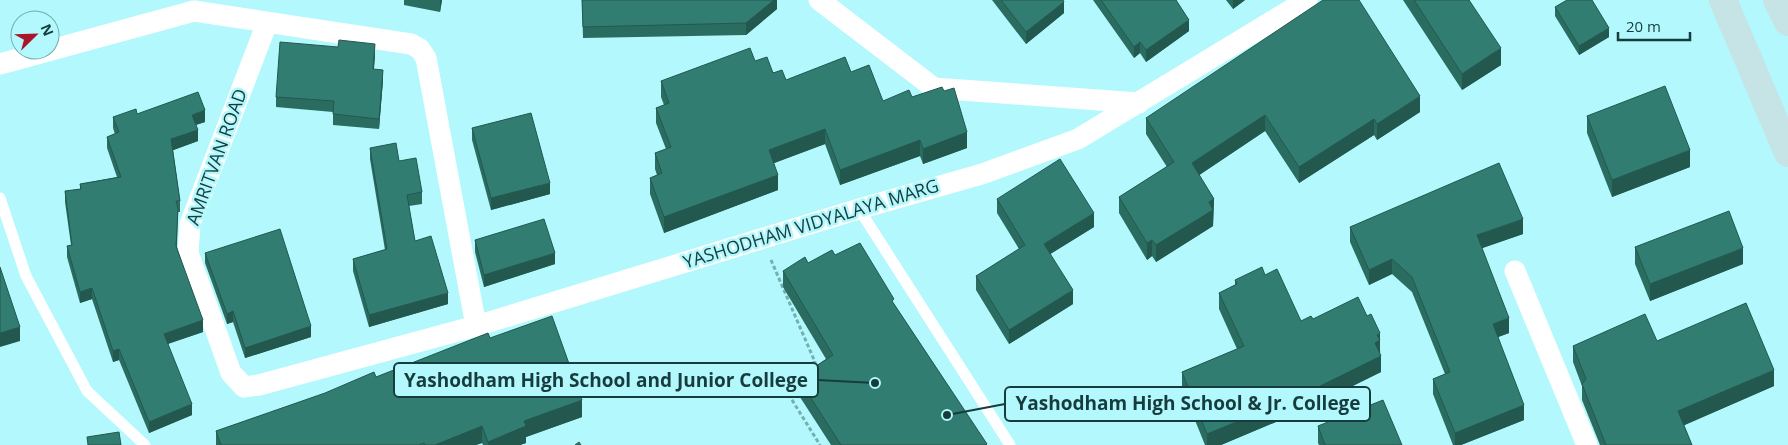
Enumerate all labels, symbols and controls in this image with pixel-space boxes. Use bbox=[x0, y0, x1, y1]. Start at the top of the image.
north arrow bbox=[10, 10, 60, 60]
scale bar bbox=[1618, 10, 1690, 42]
text: 20 m bbox=[1626, 16, 1661, 36]
text: N bbox=[36, 21, 58, 39]
street label: AMRITVAN ROAD bbox=[180, 85, 252, 228]
street label: YASHODHAM VIDYALAYA MARG bbox=[680, 173, 941, 273]
callout: Yashodham High School and Junior College bbox=[394, 363, 818, 397]
text: Yashodham High School and Junior College bbox=[404, 367, 808, 393]
callout: Yashodham High School & Jr. College bbox=[1005, 387, 1370, 421]
text: Yashodham High School & Jr. College bbox=[1015, 390, 1361, 416]

